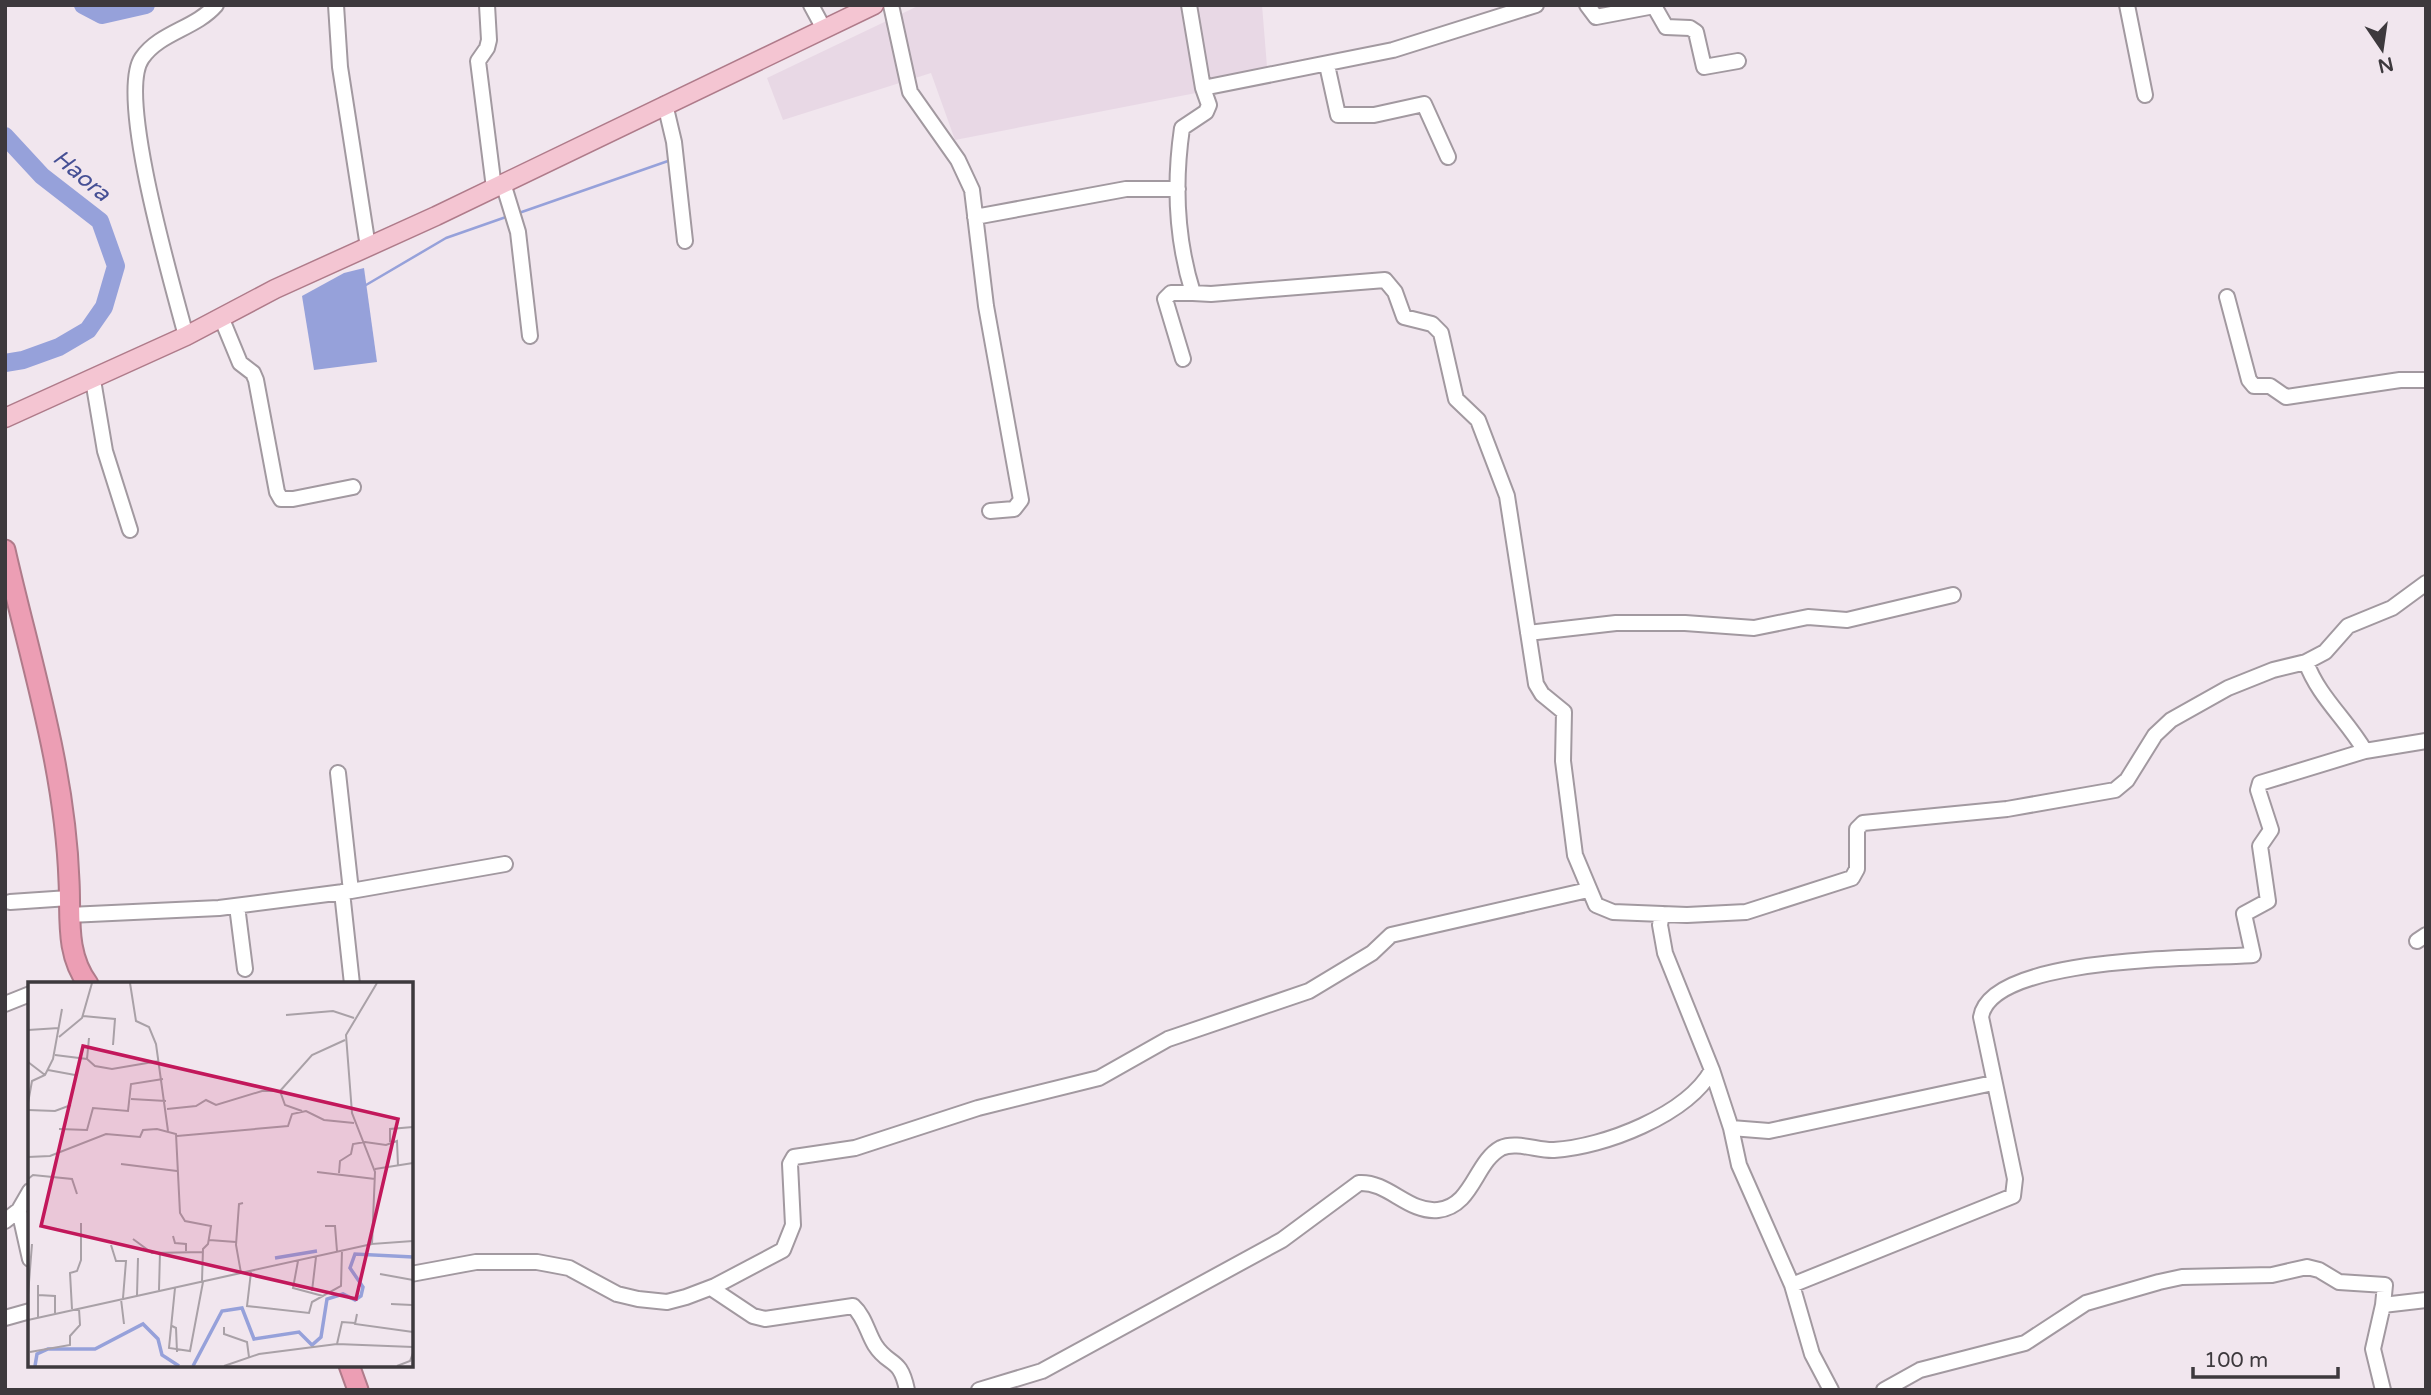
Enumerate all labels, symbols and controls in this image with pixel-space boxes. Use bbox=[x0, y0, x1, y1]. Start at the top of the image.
north arrow bbox=[2347, 14, 2417, 84]
text: N bbox=[2376, 52, 2396, 77]
water label: Haora bbox=[47, 144, 116, 208]
inset map bbox=[28, 982, 413, 1367]
scale bar bbox=[2193, 1336, 2338, 1380]
text: 100 m bbox=[2204, 1348, 2268, 1373]

